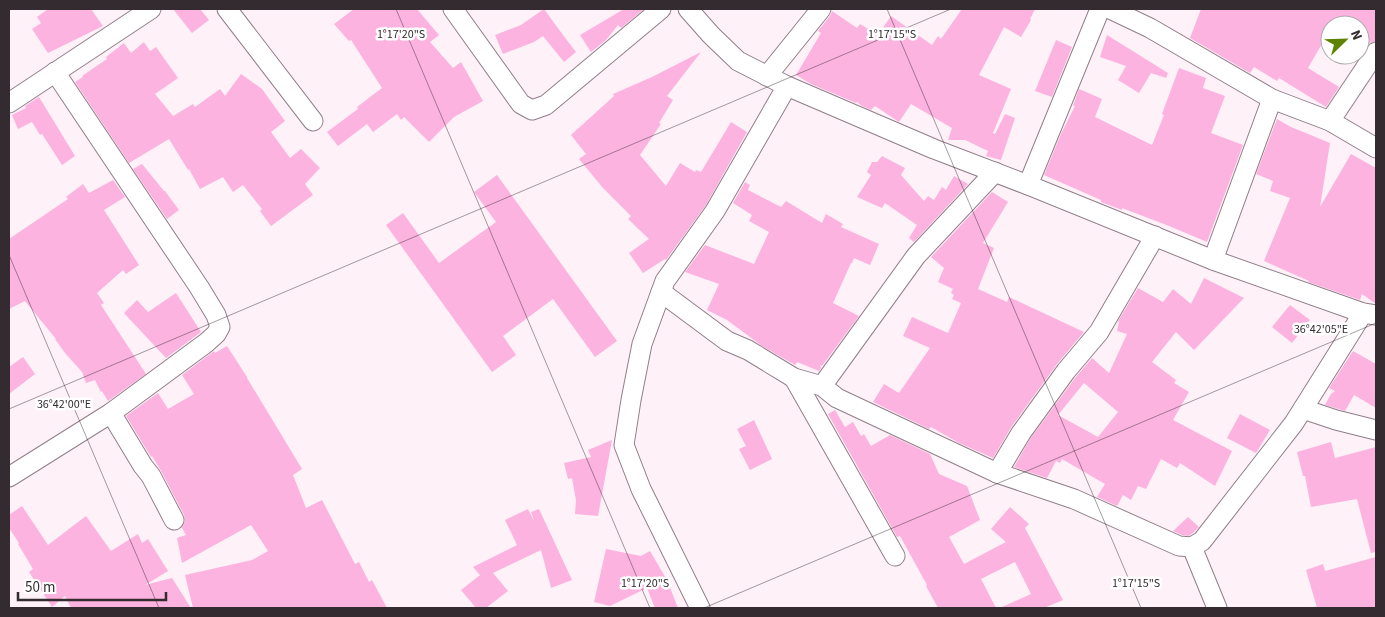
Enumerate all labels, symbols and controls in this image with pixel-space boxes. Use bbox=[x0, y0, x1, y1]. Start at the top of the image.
north arrow bbox=[1320, 15, 1370, 65]
text: 1°17'20"S bbox=[377, 26, 425, 43]
text: 1°17'15"S bbox=[868, 26, 916, 43]
text: N bbox=[1345, 27, 1367, 44]
text: 36°42'05"E bbox=[1294, 321, 1348, 338]
text: 36°42'00"E bbox=[37, 396, 91, 413]
scale bar bbox=[18, 570, 165, 602]
text: 1°17'20"S bbox=[621, 575, 669, 592]
text: 1°17'15"S bbox=[1112, 575, 1160, 592]
text: 50 m bbox=[25, 577, 55, 598]

